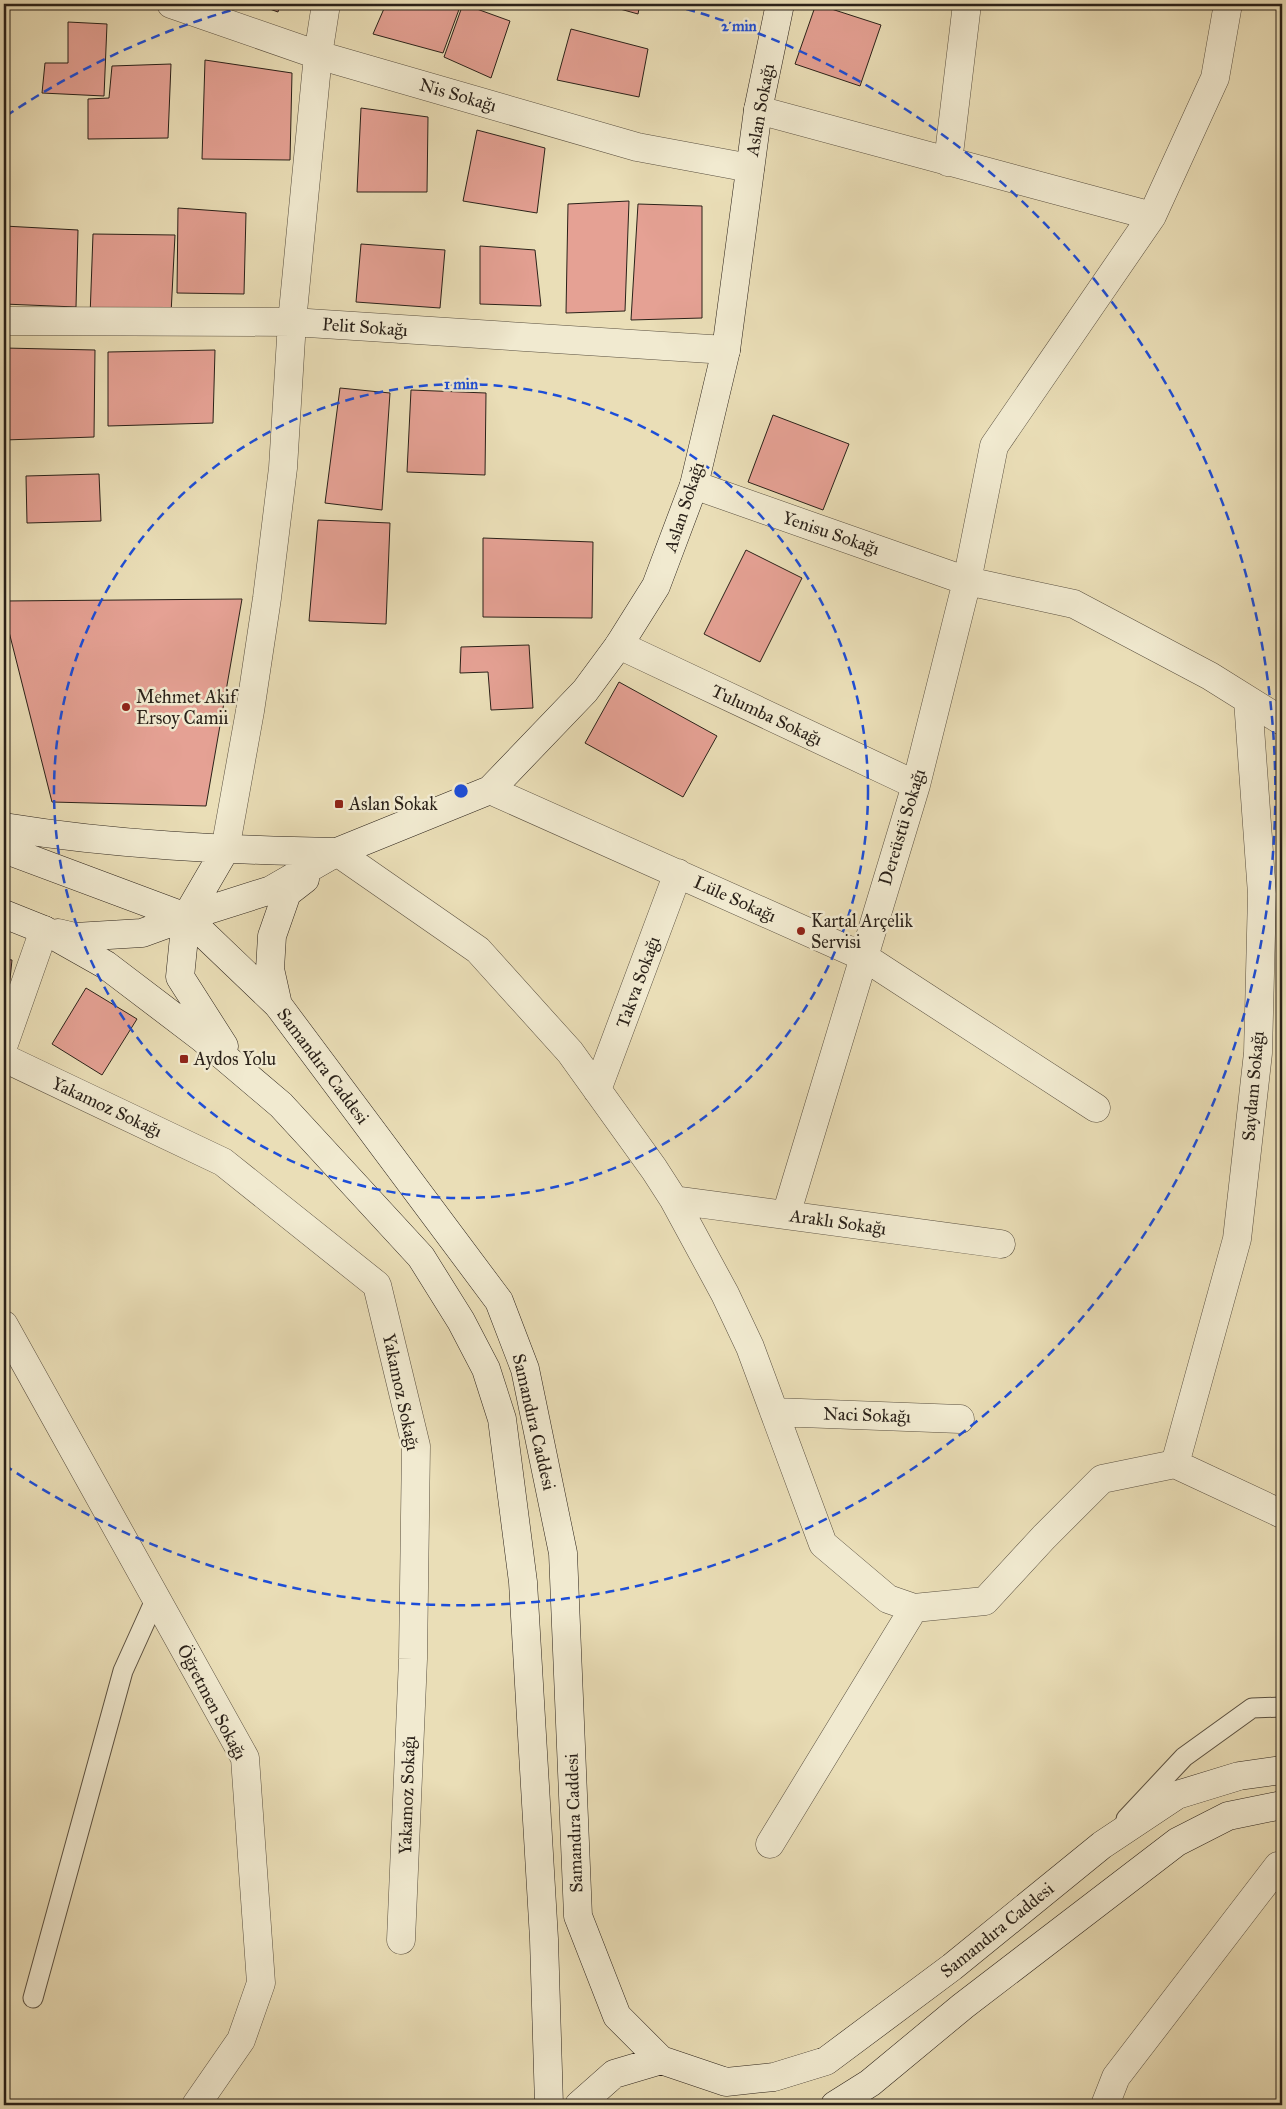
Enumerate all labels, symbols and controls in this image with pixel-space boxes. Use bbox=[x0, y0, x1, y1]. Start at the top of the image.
text: 2 min bbox=[721, 17, 758, 35]
street label: Aslan Sokağı bbox=[741, 62, 780, 159]
street label: Nis Sokağı bbox=[417, 73, 499, 117]
street label: Pelit Sokağı bbox=[321, 313, 409, 342]
text: 1 min bbox=[444, 375, 479, 393]
street label: Aslan Sokağı bbox=[659, 459, 710, 556]
street label: Yenisu Sokağı bbox=[779, 506, 882, 561]
street label: Tulumba Sokağı bbox=[708, 680, 826, 751]
place label: Mehmet Akif Ersoy Camii bbox=[136, 686, 239, 729]
marker: Mehmet Akif Ersoy Camii bbox=[120, 701, 132, 713]
street label: Dereüstü Sokağı bbox=[874, 766, 931, 888]
centre of rings bbox=[452, 782, 470, 800]
place label: Aslan Sokak bbox=[348, 793, 438, 815]
marker: Aslan Sokak bbox=[333, 798, 345, 810]
street label: Lüle Sokağı bbox=[690, 871, 780, 928]
place label: Kartal Arçelik Servisi bbox=[811, 910, 914, 953]
marker: Kartal Arçelik Servisi bbox=[795, 925, 807, 937]
street label: Takva Sokağı bbox=[611, 933, 666, 1031]
street label: Samandıra Caddesi bbox=[272, 1004, 374, 1128]
street label: Saydam Sokağı bbox=[1237, 1030, 1270, 1142]
place label: Aydos Yolu bbox=[193, 1048, 277, 1070]
marker: Aydos Yolu bbox=[178, 1053, 190, 1065]
street label: Yakamoz Sokağı bbox=[48, 1072, 166, 1143]
street label: Araklı Sokağı bbox=[787, 1204, 888, 1241]
street label: Yakamoz Sokağı bbox=[377, 1331, 424, 1453]
street label: Samandıra Caddesi bbox=[508, 1352, 560, 1493]
street label: Naci Sokağı bbox=[823, 1402, 911, 1429]
street label: Öğretmen Sokağı bbox=[171, 1640, 253, 1764]
street label: Yakamoz Sokağı bbox=[394, 1735, 421, 1855]
street label: Samandıra Caddesi bbox=[561, 1753, 587, 1893]
street label: Samandıra Caddesi bbox=[936, 1877, 1058, 1982]

